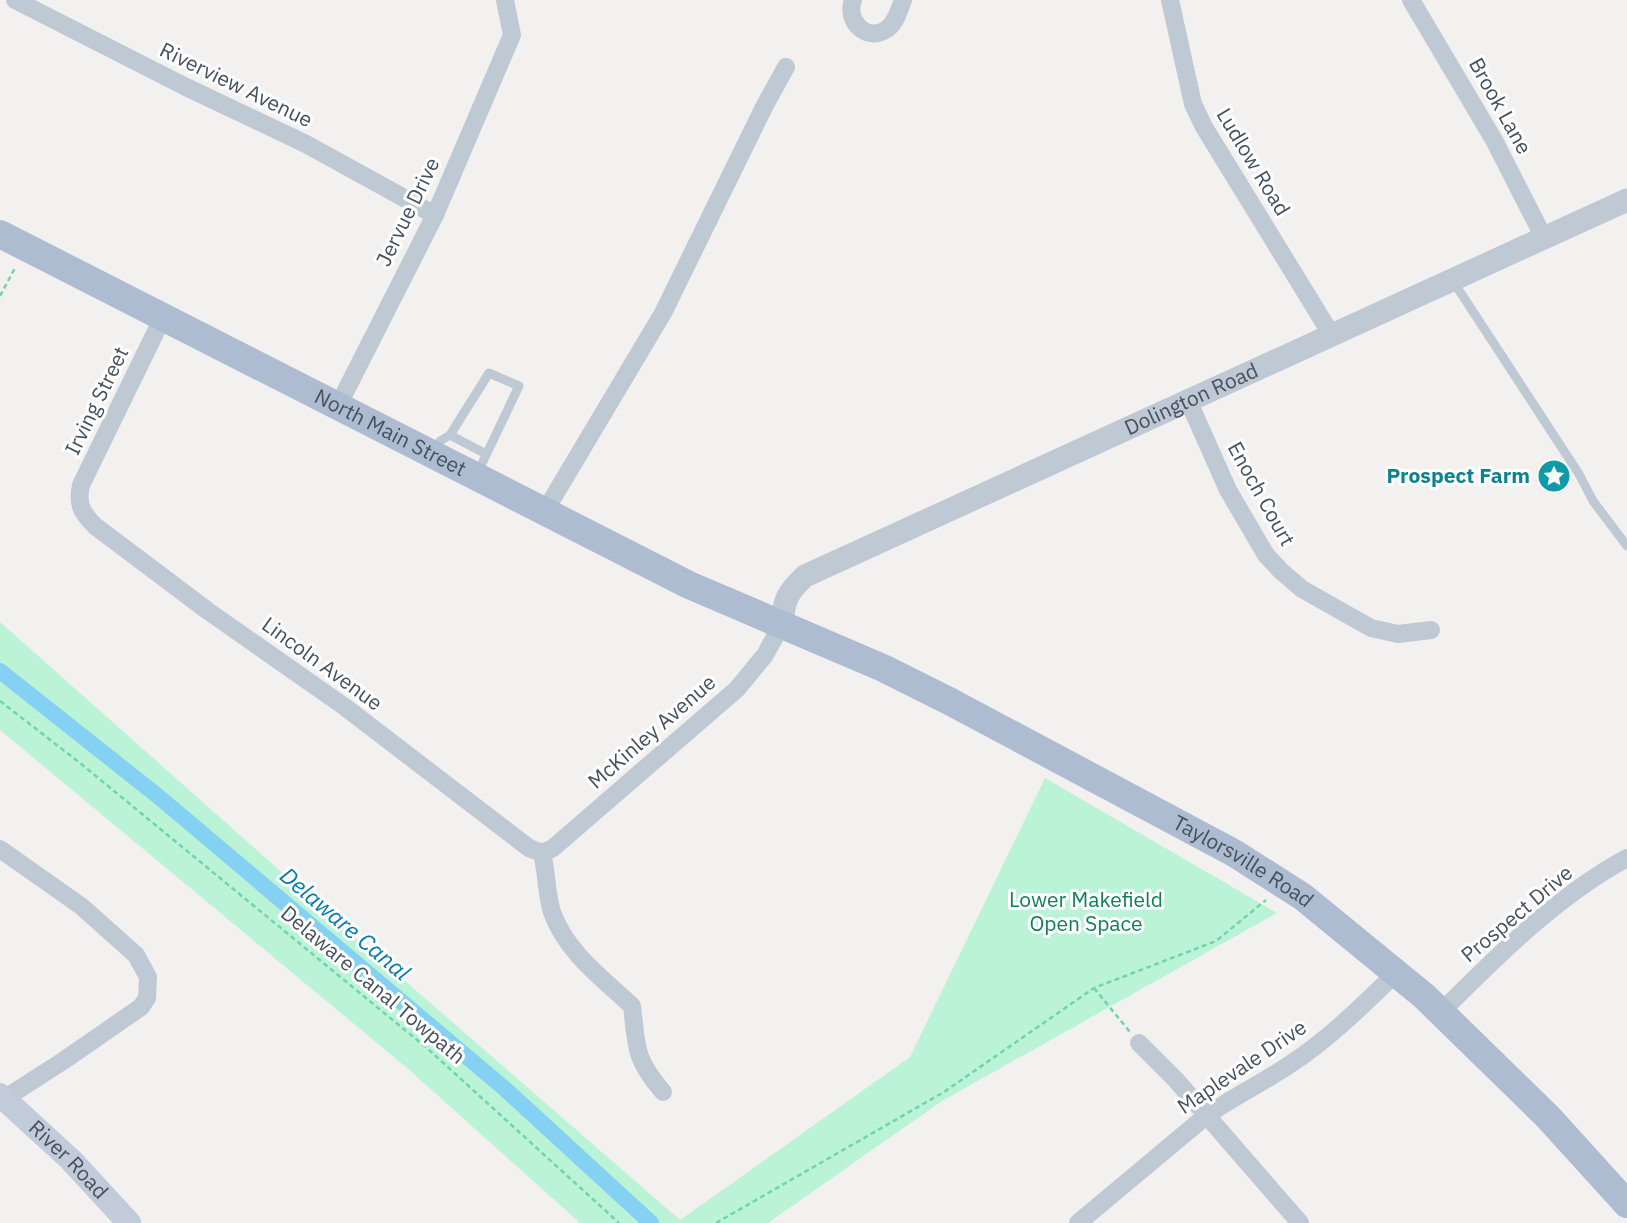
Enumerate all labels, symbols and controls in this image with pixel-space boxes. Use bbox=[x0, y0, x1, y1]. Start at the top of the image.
street label: Riverview Avenue bbox=[155, 35, 317, 133]
street label: Brook Lane bbox=[1463, 52, 1539, 159]
street label: Ludlow Road bbox=[1211, 102, 1297, 221]
street label: Jervue Drive bbox=[369, 153, 445, 271]
street label: Irving Street bbox=[58, 342, 134, 459]
street label: Dolington Road bbox=[1120, 356, 1262, 441]
street label: North Main Street bbox=[310, 382, 471, 482]
street label: Enoch Court bbox=[1222, 436, 1302, 551]
place icon: Prospect Farm bbox=[1535, 457, 1573, 495]
place label: Prospect Farm bbox=[1387, 461, 1530, 489]
street label: Lincoln Avenue bbox=[257, 610, 389, 716]
street label: McKinley Avenue bbox=[581, 668, 721, 795]
street label: Taylorsville Road bbox=[1168, 808, 1320, 913]
street label: Prospect Drive bbox=[1455, 858, 1578, 968]
water label: Delaware Canal bbox=[274, 860, 418, 987]
park label: Lower Makefield Open Space bbox=[1009, 885, 1163, 937]
street label: Delaware Canal Towpath bbox=[275, 899, 472, 1070]
street label: Maplevale Drive bbox=[1172, 1013, 1311, 1120]
street label: River Road bbox=[23, 1113, 115, 1204]

